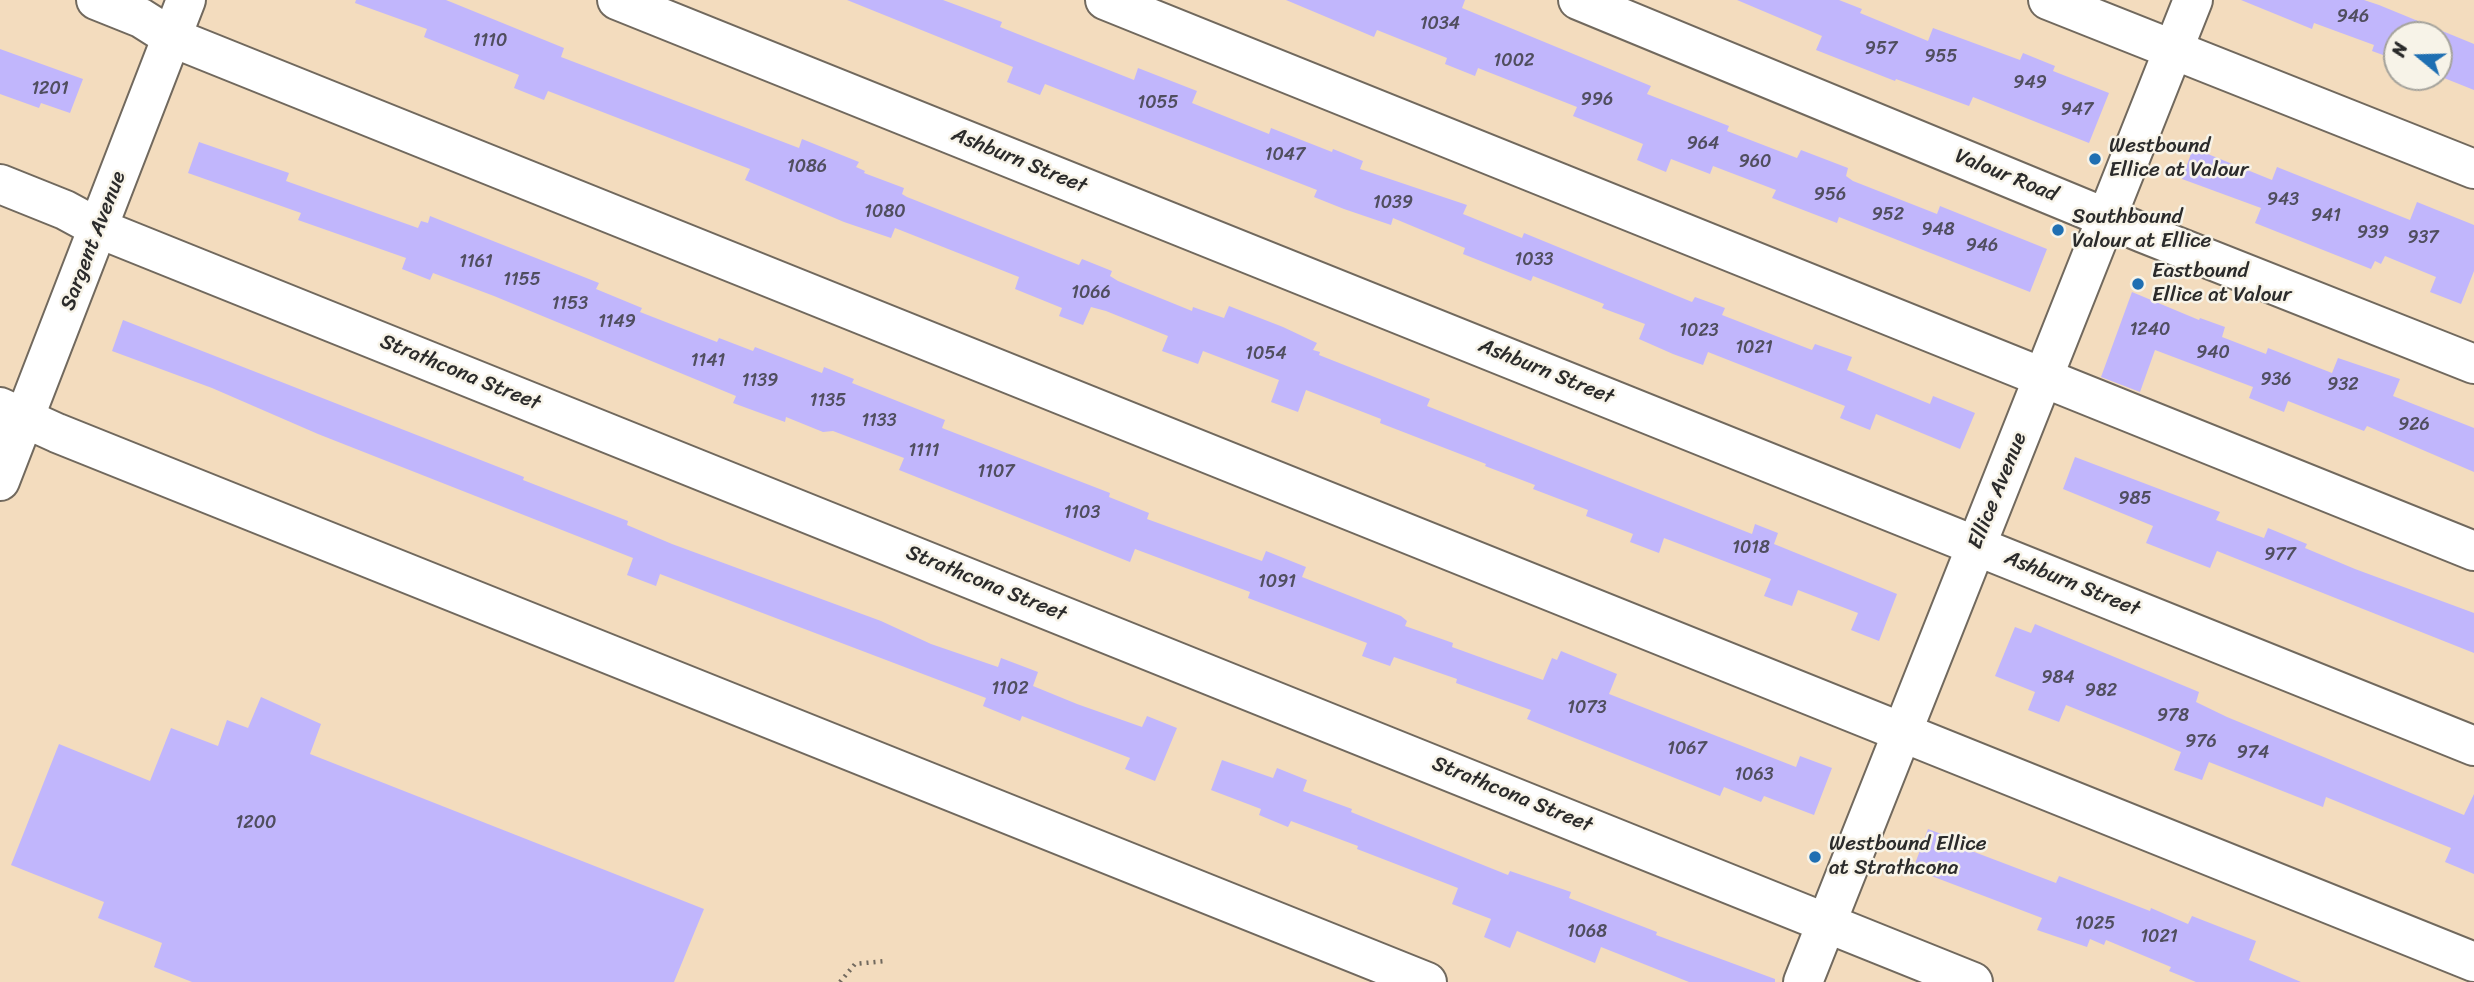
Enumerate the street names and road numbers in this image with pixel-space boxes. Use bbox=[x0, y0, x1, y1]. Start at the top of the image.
street label: Ashburn Street bbox=[948, 122, 1090, 200]
street label: Valour Road bbox=[1951, 144, 2061, 208]
street label: Sargent Avenue bbox=[56, 168, 132, 314]
street label: Strathcona Street bbox=[376, 329, 544, 417]
street label: Ashburn Street bbox=[1475, 333, 1617, 411]
street label: Ellice Avenue bbox=[1963, 429, 2033, 553]
street label: Strathcona Street bbox=[902, 540, 1070, 628]
street label: Ashburn Street bbox=[2001, 545, 2143, 623]
street label: Strathcona Street bbox=[1428, 751, 1596, 839]

